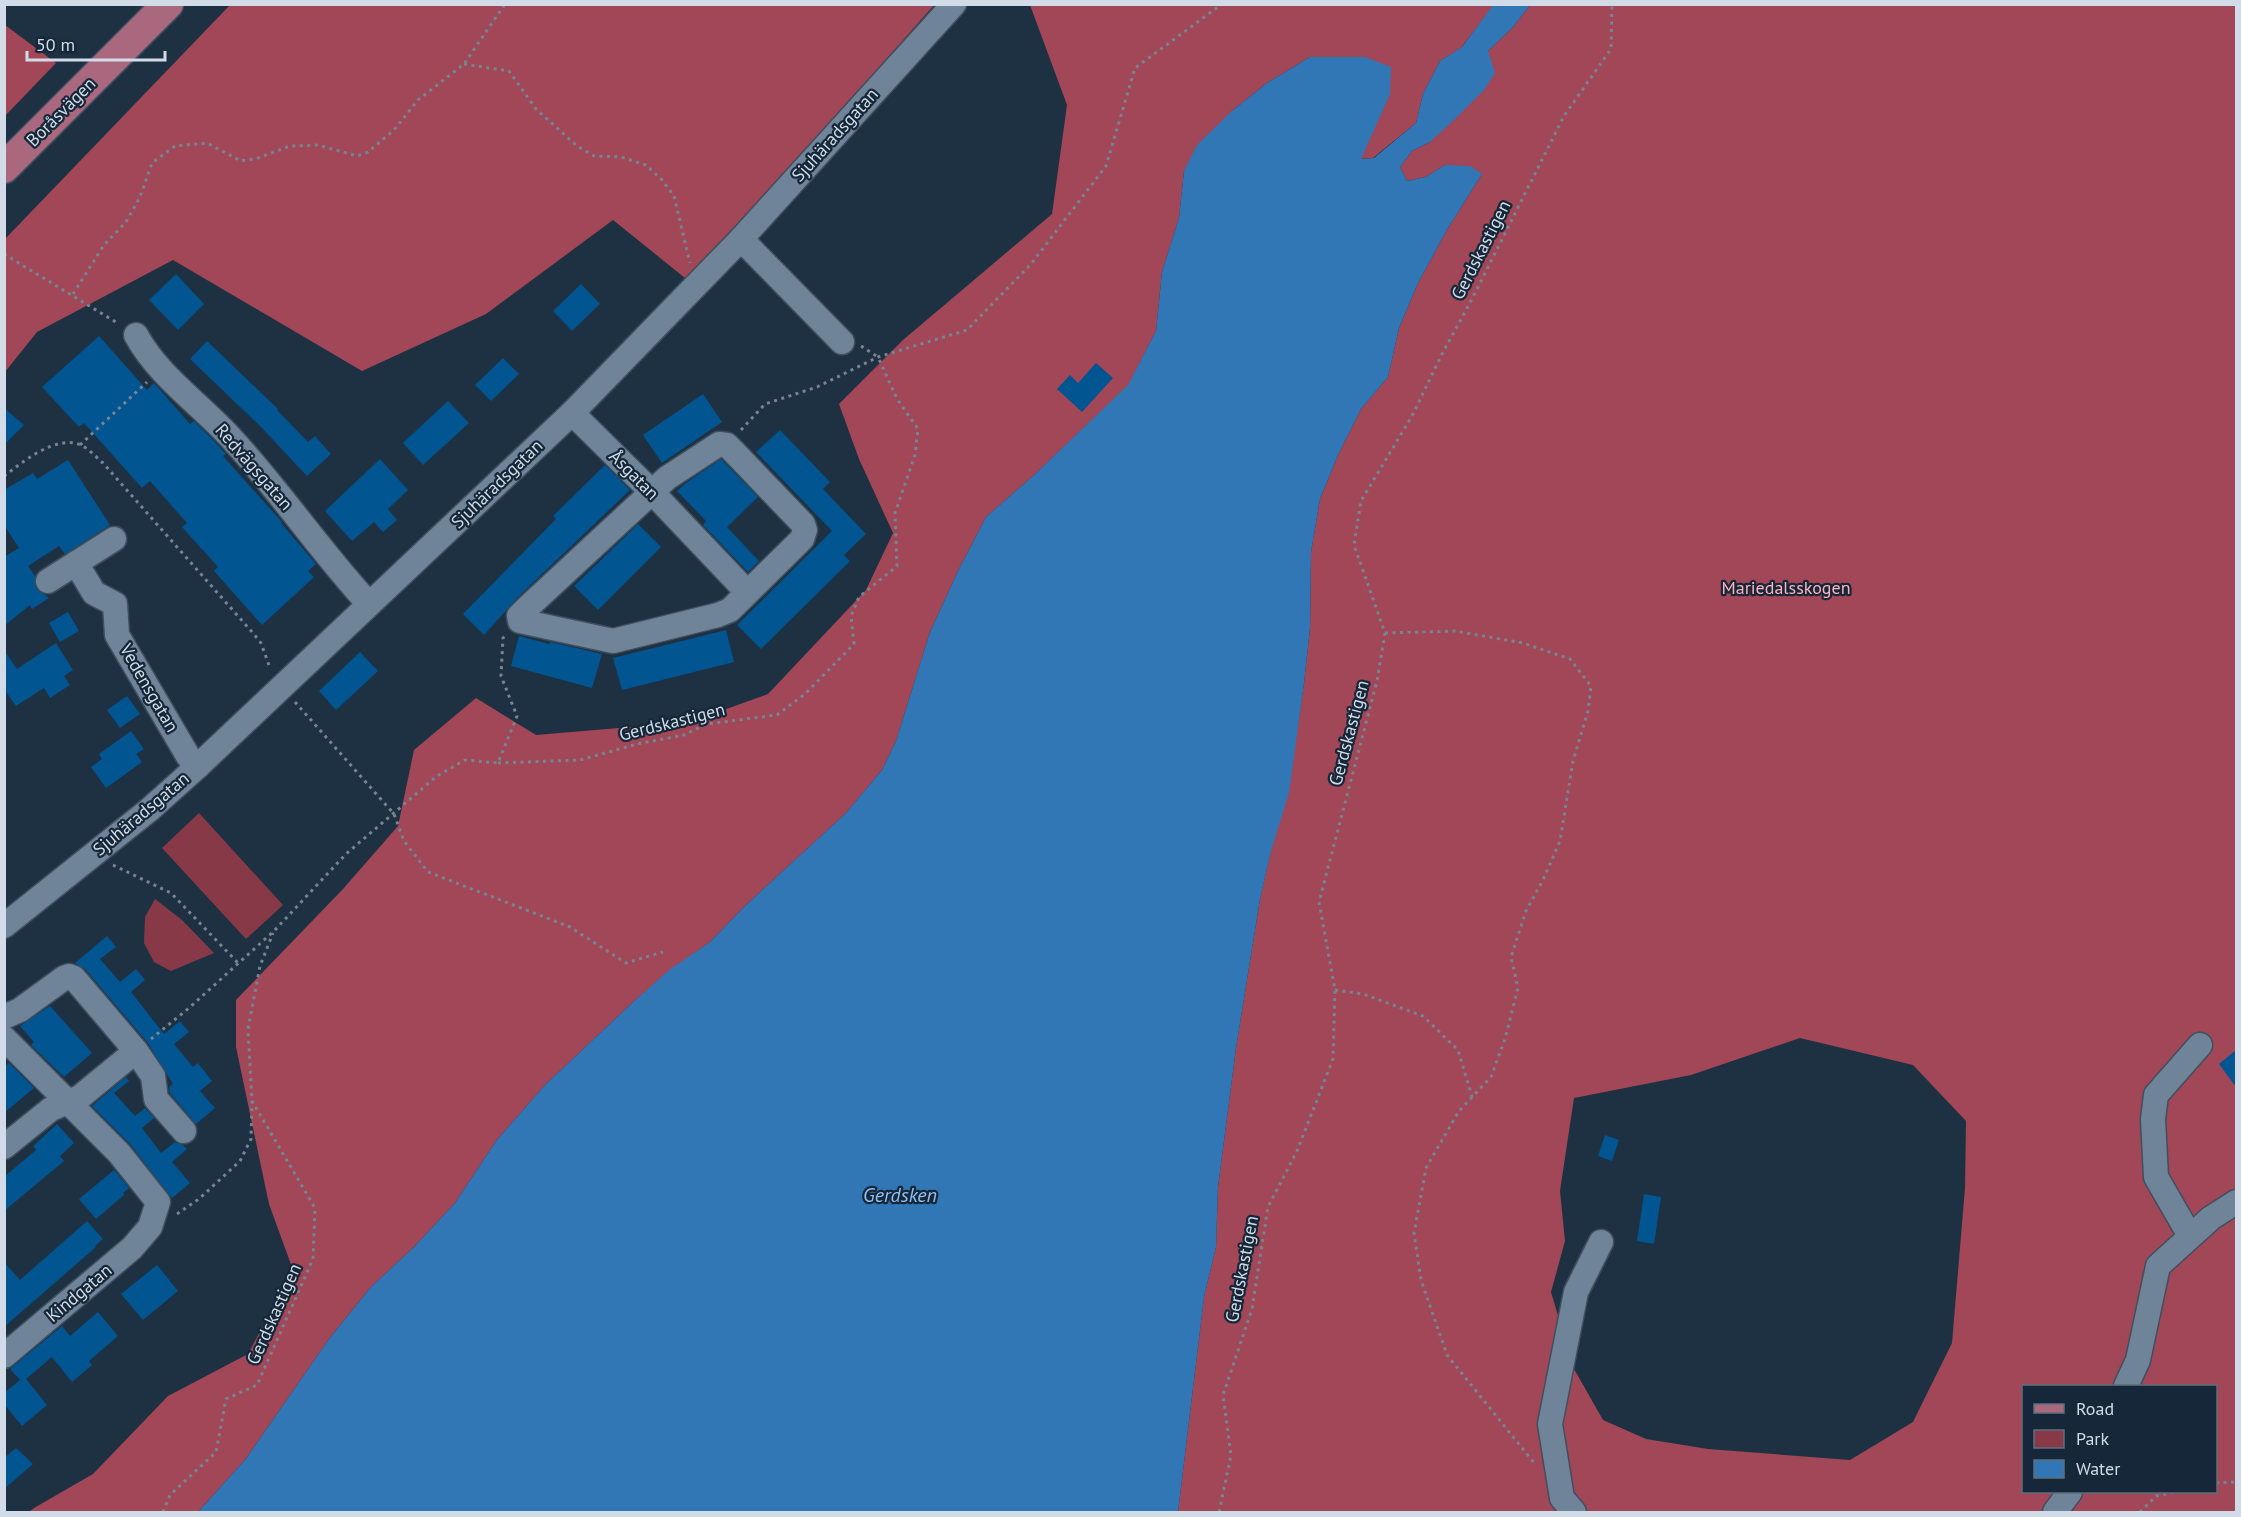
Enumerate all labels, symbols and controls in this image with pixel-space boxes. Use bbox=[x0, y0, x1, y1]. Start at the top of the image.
scale bar bbox=[27, 24, 165, 62]
text: 50 m bbox=[36, 33, 75, 56]
street label: Boråsvägen bbox=[21, 72, 100, 151]
street label: Sjuhäradsgatan bbox=[786, 83, 883, 186]
street label: Gerdskastigen bbox=[1446, 196, 1515, 303]
street label: Redvägsgatan bbox=[211, 419, 298, 515]
street label: Sjuhäradsgatan bbox=[446, 434, 547, 533]
street label: Åsgatan bbox=[604, 445, 664, 505]
park label: Mariedalsskogen bbox=[1722, 576, 1851, 599]
street label: Vedensgatan bbox=[114, 639, 184, 736]
street label: Gerdskastigen bbox=[1323, 678, 1374, 788]
street label: Gerdskastigen bbox=[617, 697, 727, 746]
street label: Sjuhäradsgatan bbox=[88, 767, 194, 861]
water label: Gerdsken bbox=[863, 1182, 937, 1208]
street label: Gerdskastigen bbox=[1220, 1214, 1263, 1324]
street label: Kindgatan bbox=[41, 1258, 116, 1327]
street label: Gerdskastigen bbox=[241, 1260, 306, 1368]
legend bbox=[2022, 1385, 2217, 1493]
text: Road bbox=[2076, 1397, 2114, 1420]
text: Park bbox=[2076, 1427, 2109, 1450]
text: Water bbox=[2076, 1457, 2120, 1480]

